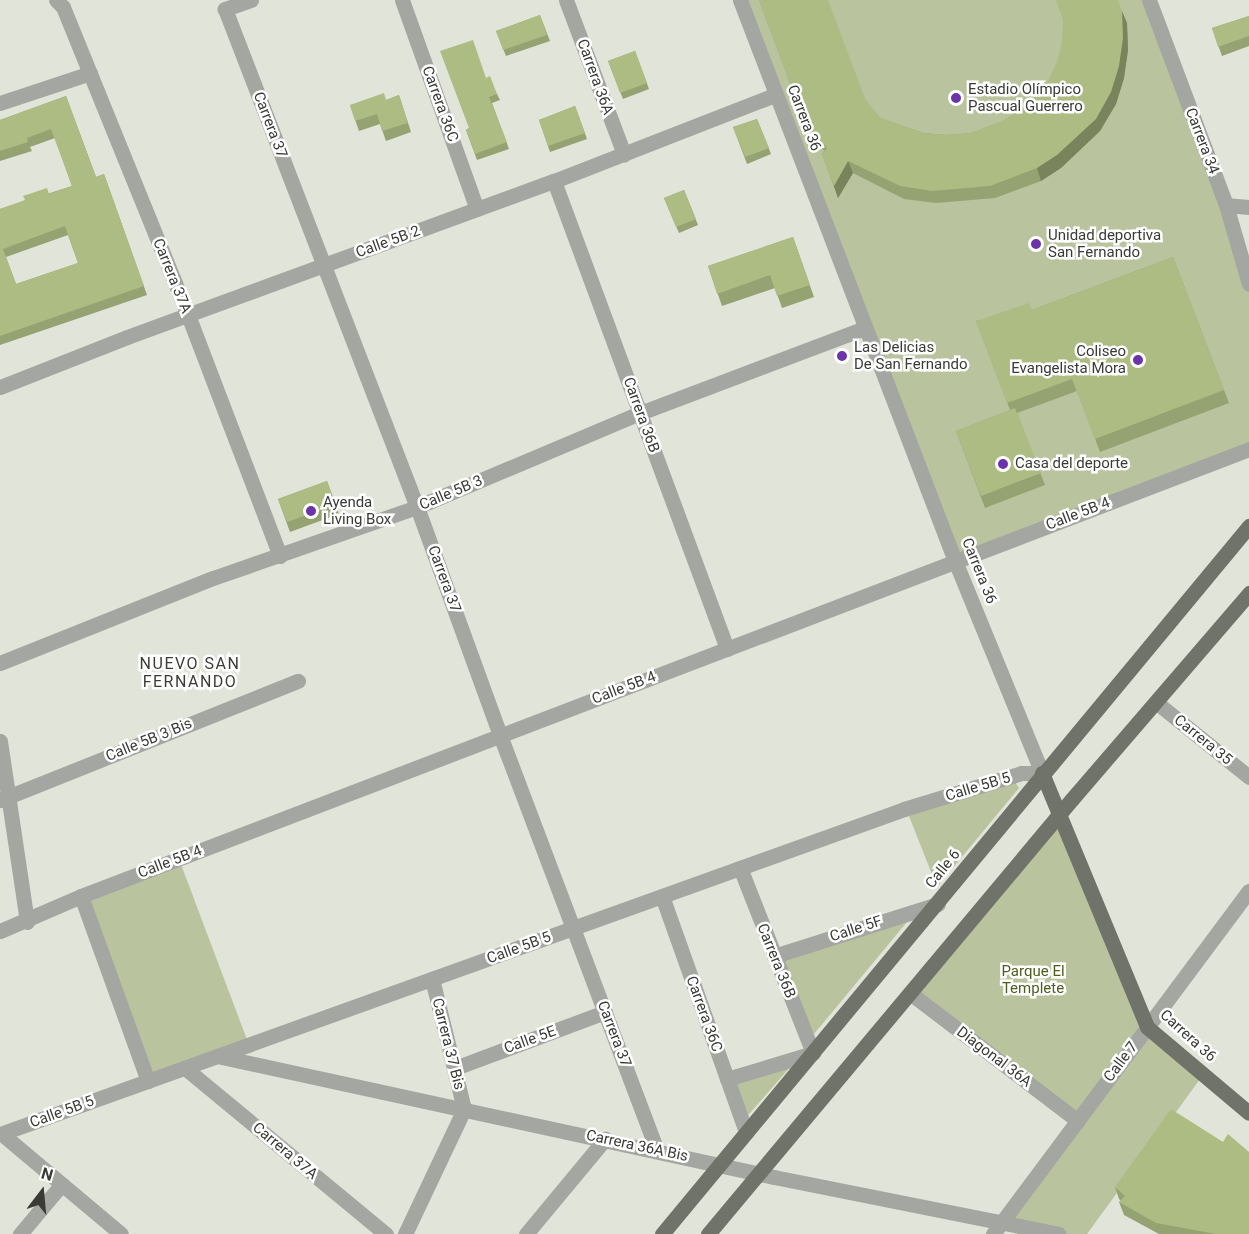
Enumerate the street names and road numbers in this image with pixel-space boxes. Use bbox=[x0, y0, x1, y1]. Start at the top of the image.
street label: Carrera 36A bbox=[573, 37, 617, 117]
street label: Carrera 36C bbox=[418, 64, 462, 144]
street label: Carrera 36 bbox=[783, 82, 825, 154]
street label: Carrera 37 bbox=[249, 89, 291, 161]
street label: Carrera 34 bbox=[1181, 105, 1223, 177]
street label: Calle 5B 2 bbox=[354, 222, 422, 262]
street label: Carrera 37A bbox=[149, 236, 195, 316]
street label: Carrera 36B bbox=[619, 375, 663, 455]
street label: Calle 5B 3 bbox=[417, 472, 485, 514]
street label: Calle 5B 4 bbox=[1044, 494, 1112, 534]
street label: Carrera 36 bbox=[958, 535, 1000, 607]
street label: Carrera 37 bbox=[424, 543, 464, 615]
street label: Calle 5B 4 bbox=[590, 668, 658, 708]
street label: Carrera 35 bbox=[1170, 711, 1236, 769]
street label: Calle 5B 3 Bis bbox=[103, 715, 195, 765]
street label: Calle 5B 5 bbox=[943, 769, 1013, 805]
street label: Calle 5B 4 bbox=[136, 842, 204, 882]
street label: Calle 6 bbox=[922, 846, 964, 892]
street label: Calle 5F bbox=[828, 912, 884, 946]
street label: Carrera 36B bbox=[753, 921, 799, 1001]
street label: Calle 5B 5 bbox=[485, 928, 553, 968]
street label: Carrera 36C bbox=[682, 974, 726, 1054]
street label: Carrera 37 Bis bbox=[428, 996, 468, 1092]
street label: Carrera 37 bbox=[593, 998, 635, 1070]
street label: Carrera 36 bbox=[1156, 1006, 1220, 1066]
street label: Calle 5E bbox=[502, 1022, 558, 1058]
street label: Diagonal 36A bbox=[953, 1023, 1035, 1091]
street label: Calle 7 bbox=[1100, 1038, 1142, 1086]
street label: Calle 5B 5 bbox=[28, 1092, 96, 1132]
street label: Carrera 37A bbox=[249, 1119, 321, 1183]
street label: Carrera 36A Bis bbox=[584, 1126, 690, 1166]

